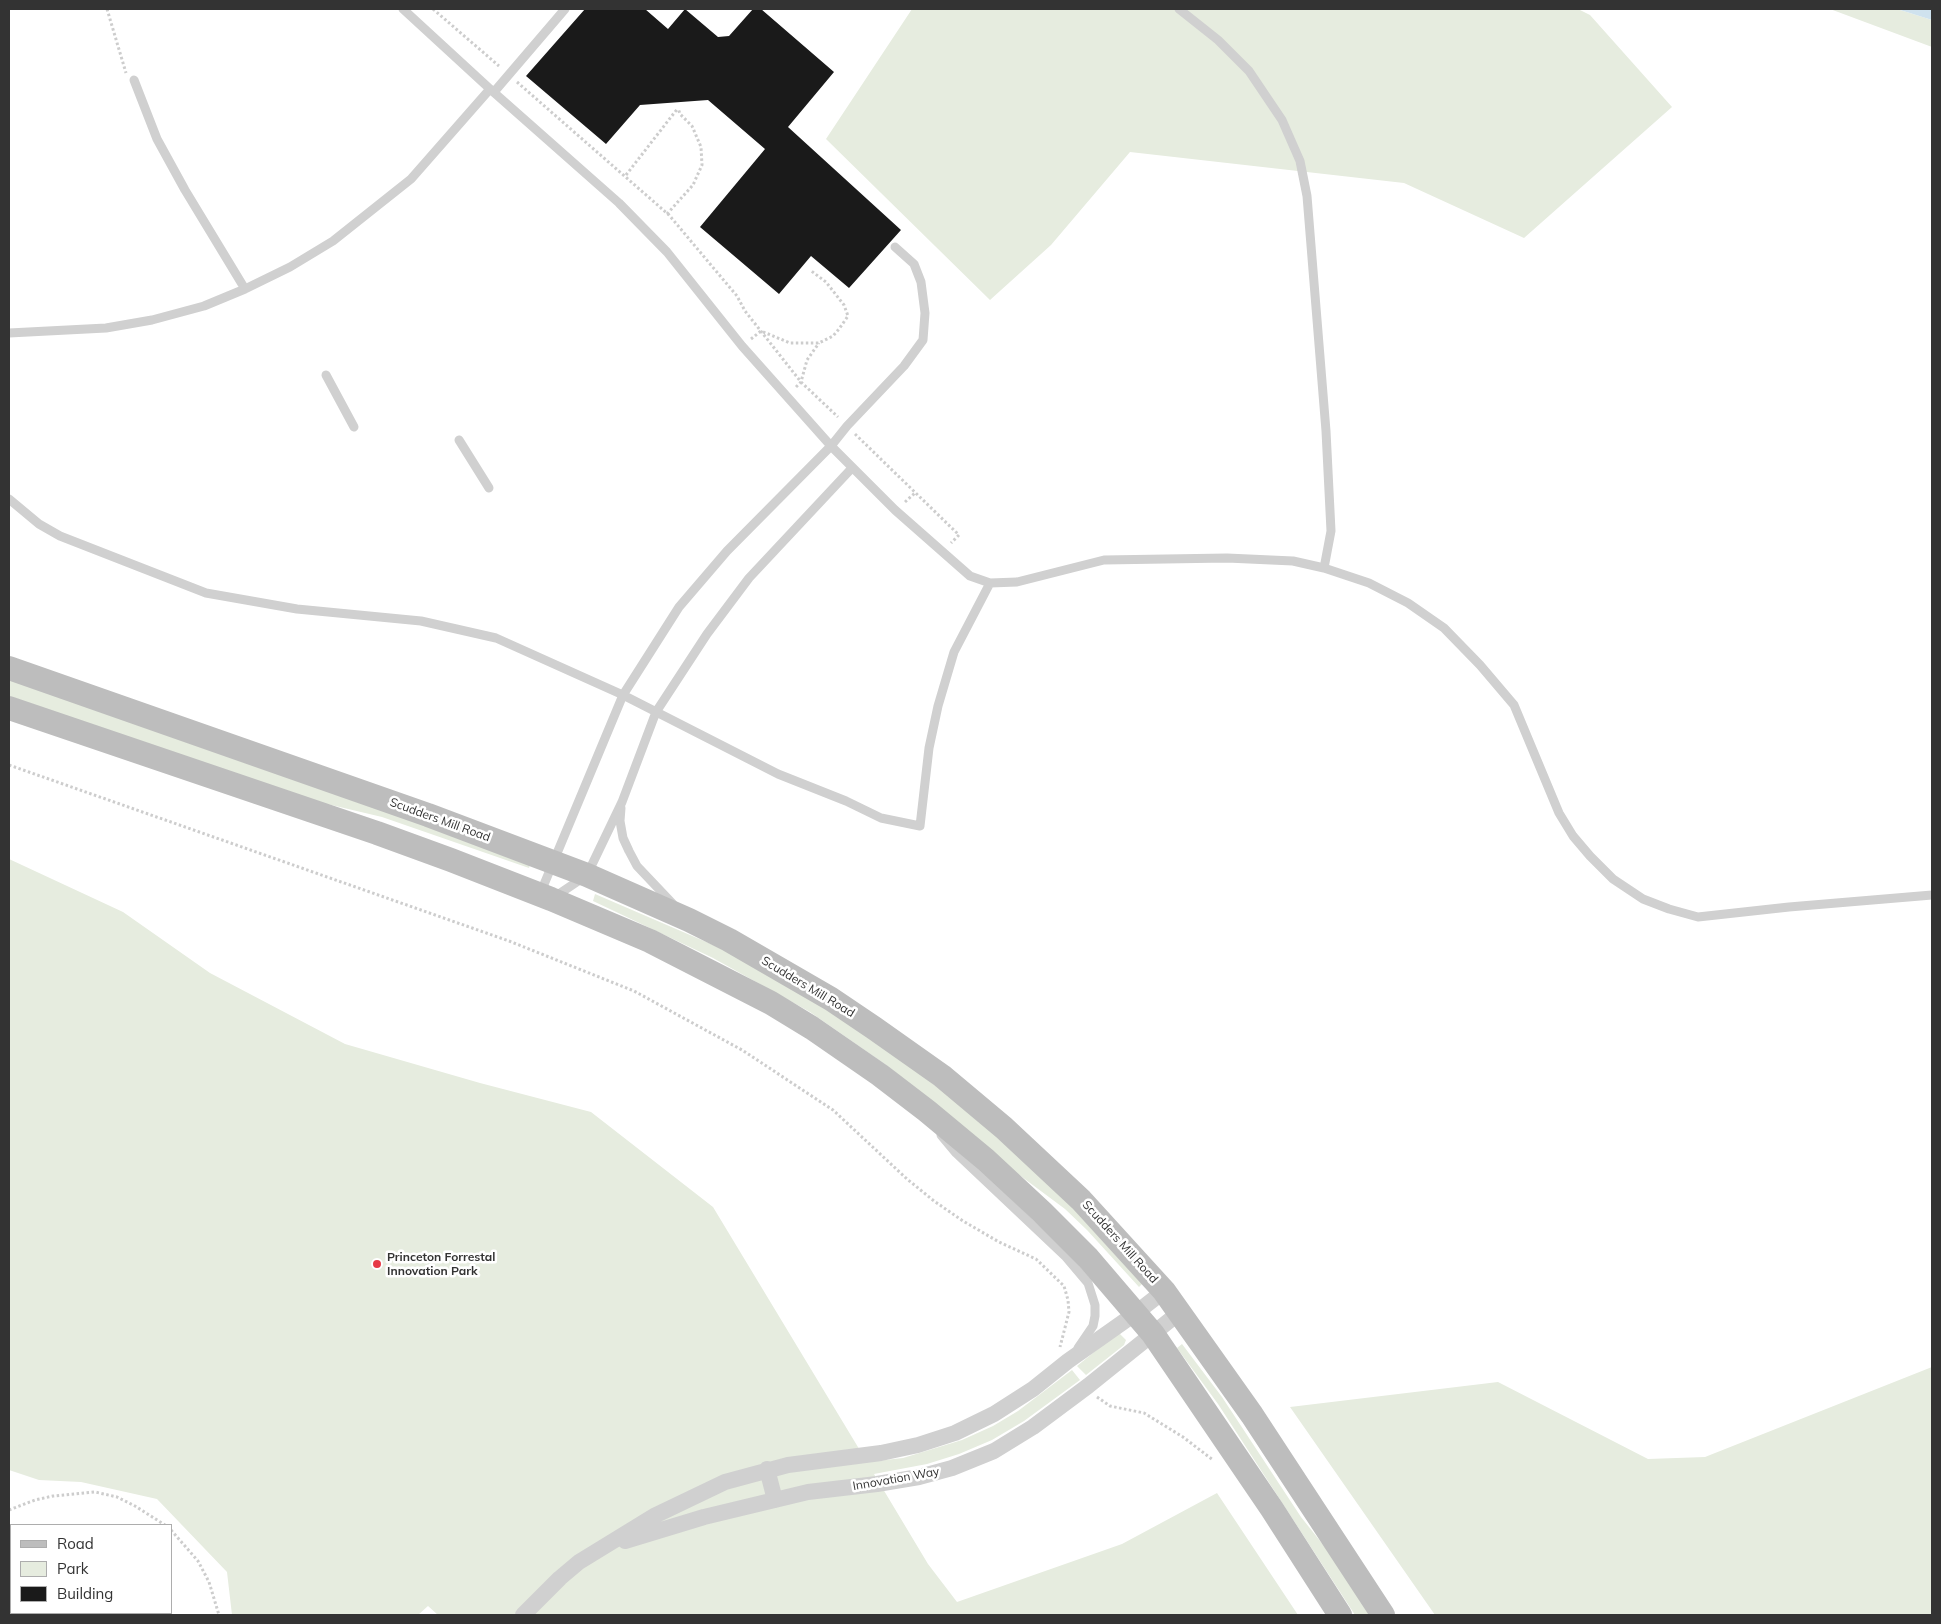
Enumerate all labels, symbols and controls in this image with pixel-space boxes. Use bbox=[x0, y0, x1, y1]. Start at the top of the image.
street label: Scudders Mill Road bbox=[388, 795, 492, 845]
street label: Scudders Mill Road bbox=[759, 954, 857, 1020]
street label: Scudders Mill Road bbox=[1079, 1198, 1161, 1286]
place label: Princeton Forrestal Innovation Park bbox=[387, 1250, 495, 1278]
marker: Princeton Forrestal Innovation Park bbox=[371, 1258, 383, 1270]
street label: Innovation Way bbox=[852, 1464, 940, 1494]
legend bbox=[10, 1524, 172, 1614]
text: Road bbox=[57, 1534, 94, 1553]
text: Park bbox=[57, 1559, 89, 1578]
text: Building bbox=[57, 1584, 113, 1603]

